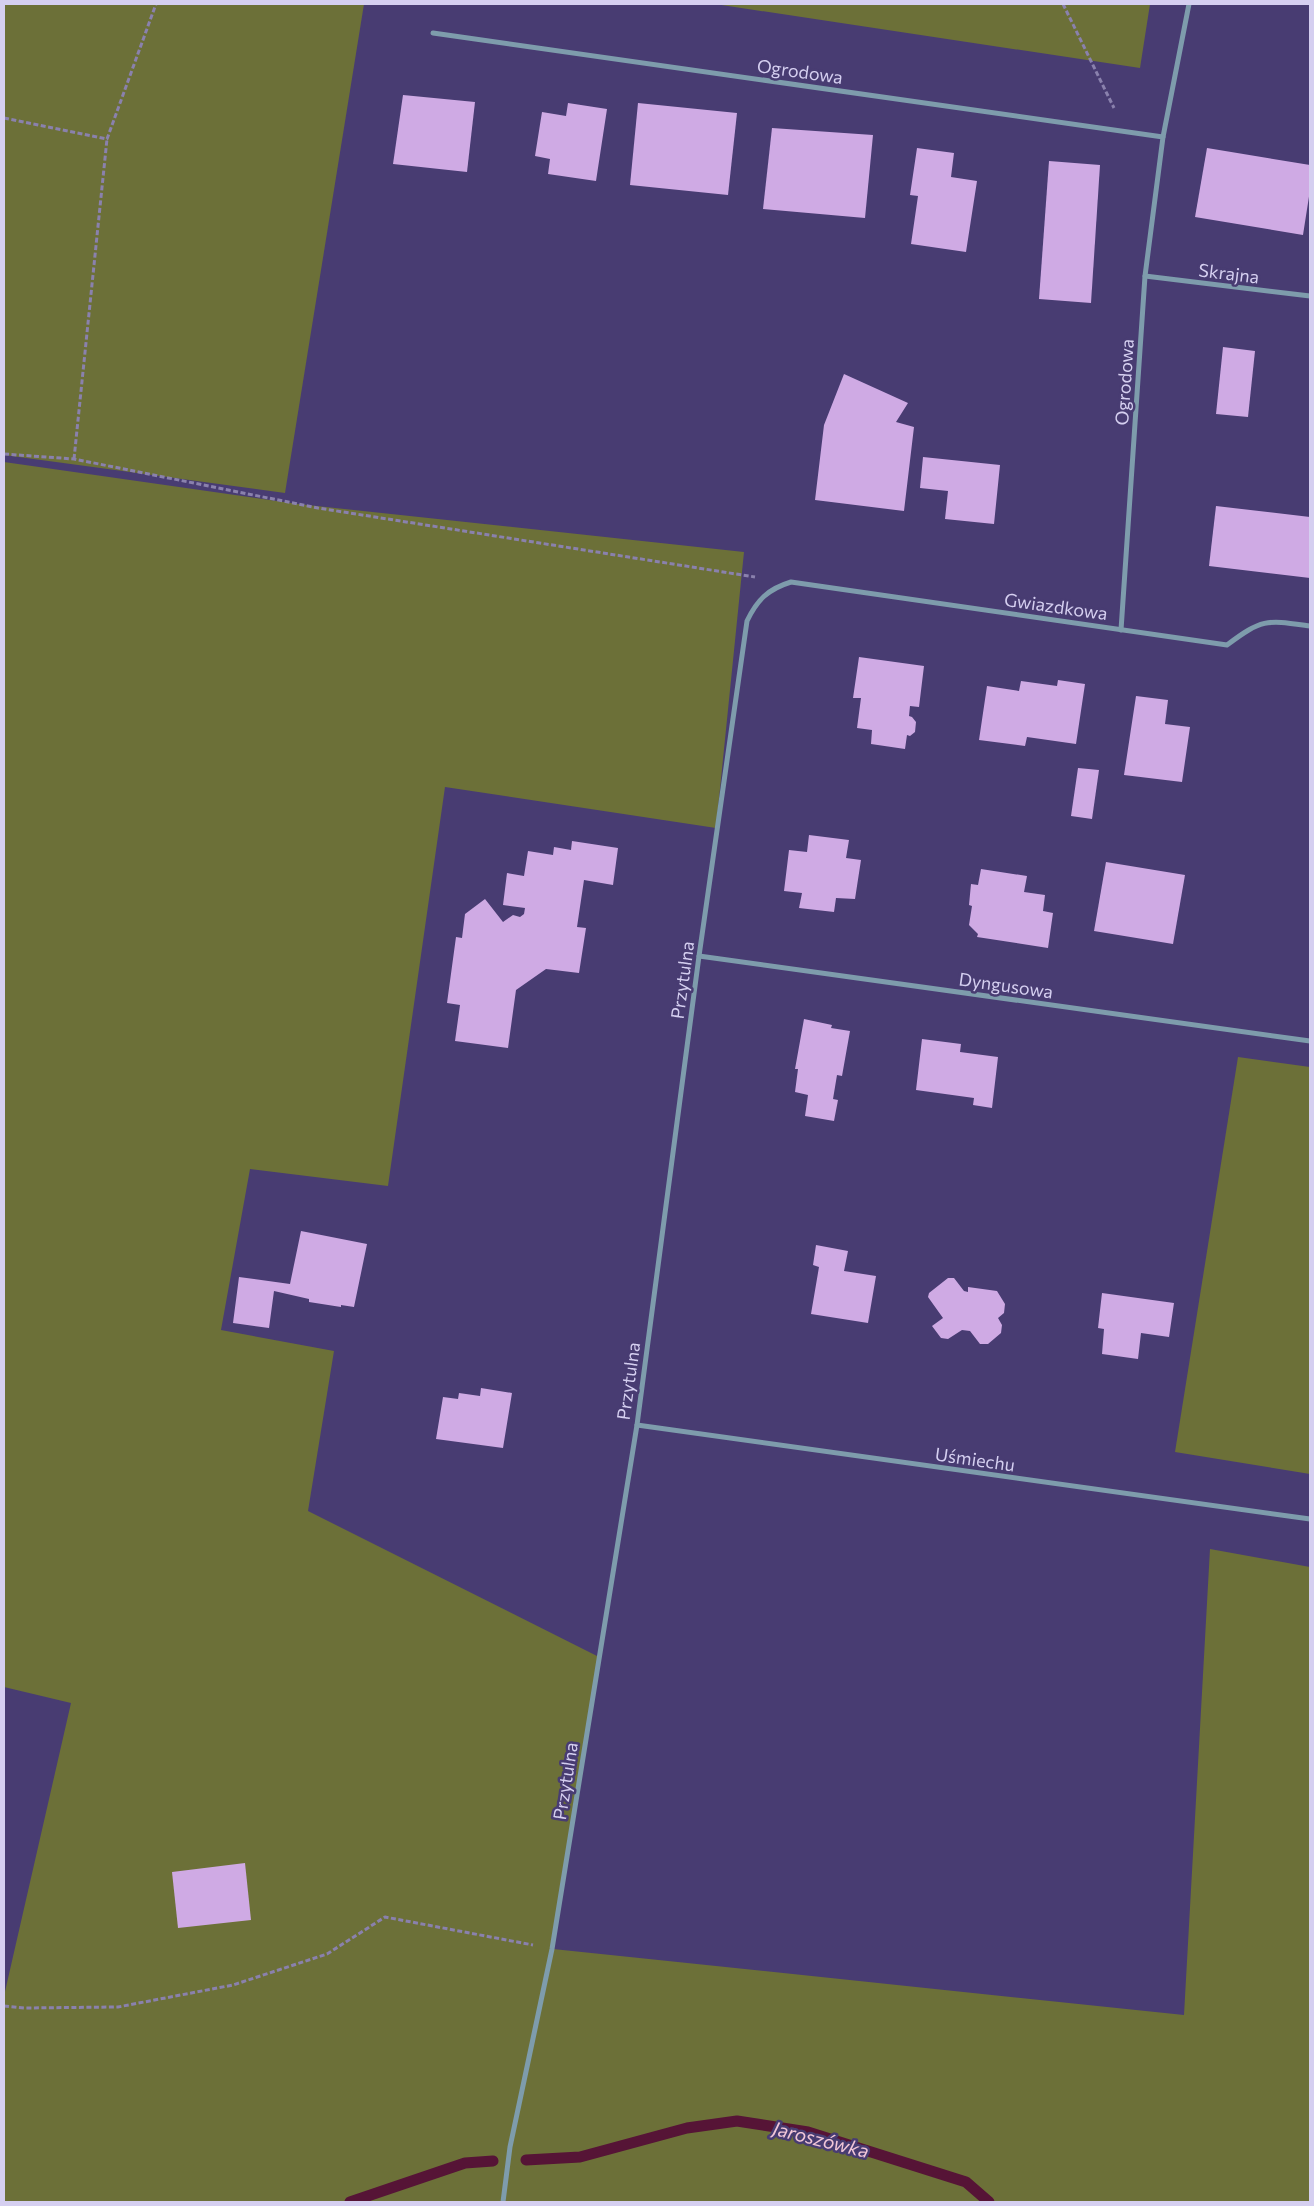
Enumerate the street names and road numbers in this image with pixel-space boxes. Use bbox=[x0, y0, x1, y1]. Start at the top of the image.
street label: Ogrodowa bbox=[756, 54, 844, 88]
street label: Skrajna bbox=[1197, 258, 1261, 288]
street label: Ogrodowa bbox=[1110, 338, 1138, 426]
street label: Gwiazdkowa bbox=[1003, 588, 1109, 624]
street label: Przytulna bbox=[666, 940, 698, 1020]
street label: Dyngusowa bbox=[957, 967, 1055, 1003]
street label: Przytulna bbox=[612, 1341, 644, 1421]
street label: Uśmiechu bbox=[934, 1443, 1016, 1475]
street label: Przytulna bbox=[548, 1741, 582, 1821]

